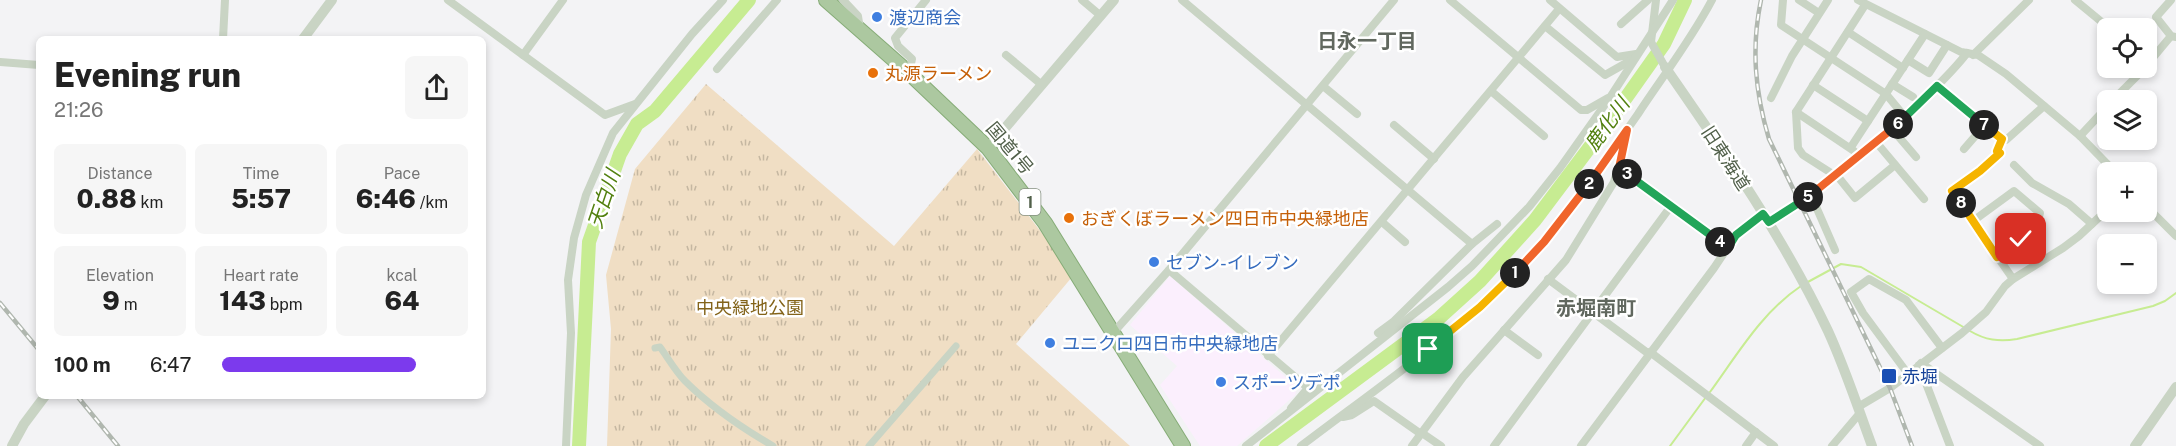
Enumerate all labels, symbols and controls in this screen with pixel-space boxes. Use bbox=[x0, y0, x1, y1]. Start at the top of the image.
place label: 渡辺商会 bbox=[889, 7, 961, 28]
marker: 渡辺商会 bbox=[870, 10, 884, 24]
map controls bbox=[2097, 18, 2157, 294]
button: locate bbox=[2097, 18, 2157, 78]
district label: 日永一丁目 bbox=[1317, 29, 1417, 53]
text: Evening run bbox=[54, 56, 241, 94]
button: share bbox=[405, 56, 468, 119]
place label: 丸源ラーメン bbox=[885, 63, 992, 84]
marker: 丸源ラーメン bbox=[866, 66, 880, 80]
button: layers bbox=[2097, 90, 2157, 150]
water label: 鹿化川 bbox=[1580, 91, 1636, 155]
text: 21:26 bbox=[54, 98, 103, 122]
pin: 6 bbox=[1883, 109, 1913, 139]
pin: 7 bbox=[1969, 110, 1999, 140]
text: 6 bbox=[1893, 114, 1903, 133]
text: 7 bbox=[1979, 115, 1989, 134]
street label: 国道1号 bbox=[982, 118, 1038, 178]
street label: 旧東海道 bbox=[1698, 122, 1754, 194]
pin: 3 bbox=[1612, 159, 1642, 189]
button: + bbox=[2097, 162, 2157, 222]
text: Distance bbox=[88, 164, 152, 183]
text: Time bbox=[243, 164, 279, 183]
text: Pace bbox=[384, 164, 420, 183]
text: 3 bbox=[1622, 164, 1632, 183]
water label: 天白川 bbox=[583, 165, 626, 231]
pin: 2 bbox=[1574, 169, 1604, 199]
text: 2 bbox=[1584, 174, 1594, 193]
pin: 5 bbox=[1793, 182, 1823, 212]
text: 0.88 bbox=[77, 183, 137, 214]
text: 5:57 bbox=[231, 183, 291, 214]
text: 6:46 bbox=[356, 183, 416, 214]
text: 5 bbox=[1803, 187, 1813, 206]
pin: 8 bbox=[1946, 188, 1976, 218]
road number: 1 bbox=[1020, 189, 1040, 215]
text: km bbox=[137, 193, 163, 212]
text: /km bbox=[416, 193, 448, 212]
text: 8 bbox=[1956, 193, 1966, 212]
place label: おぎくぼラーメン四日市中央緑地店 bbox=[1081, 208, 1369, 229]
marker: おぎくぼラーメン四日市中央緑地店 bbox=[1062, 211, 1076, 225]
pin bbox=[1995, 213, 2046, 264]
icon: check bbox=[2004, 222, 2037, 255]
pin: 4 bbox=[1705, 227, 1735, 257]
text: 4 bbox=[1715, 232, 1725, 251]
button: − bbox=[2097, 234, 2157, 294]
place label: セブン-イレブン bbox=[1166, 252, 1299, 273]
marker: セブン-イレブン bbox=[1147, 255, 1161, 269]
pin: 1 bbox=[1500, 258, 1530, 288]
text: 1 bbox=[1512, 263, 1518, 282]
text: Elevation bbox=[86, 266, 154, 285]
text: Heart rate bbox=[223, 266, 299, 285]
text: kcal bbox=[387, 266, 417, 285]
text: 9 bbox=[102, 285, 120, 316]
text: 143 bbox=[219, 285, 266, 316]
text: 64 bbox=[385, 285, 419, 316]
text: m bbox=[120, 295, 138, 314]
text: bpm bbox=[266, 295, 303, 314]
district label: 赤堀南町 bbox=[1556, 296, 1636, 320]
park label: 中央緑地公園 bbox=[696, 297, 804, 318]
pin bbox=[1402, 323, 1453, 374]
icon: arrive bbox=[1411, 332, 1444, 365]
place label: ユニクロ四日市中央緑地店 bbox=[1062, 333, 1278, 354]
marker: ユニクロ四日市中央緑地店 bbox=[1043, 336, 1057, 350]
text: 100 m bbox=[54, 353, 111, 377]
text: 6:47 bbox=[150, 353, 191, 377]
place label: 赤堀 bbox=[1902, 366, 1938, 387]
marker: 赤堀 bbox=[1880, 367, 1898, 385]
place label: スポーツデポ bbox=[1233, 372, 1341, 393]
marker: スポーツデポ bbox=[1214, 375, 1228, 389]

